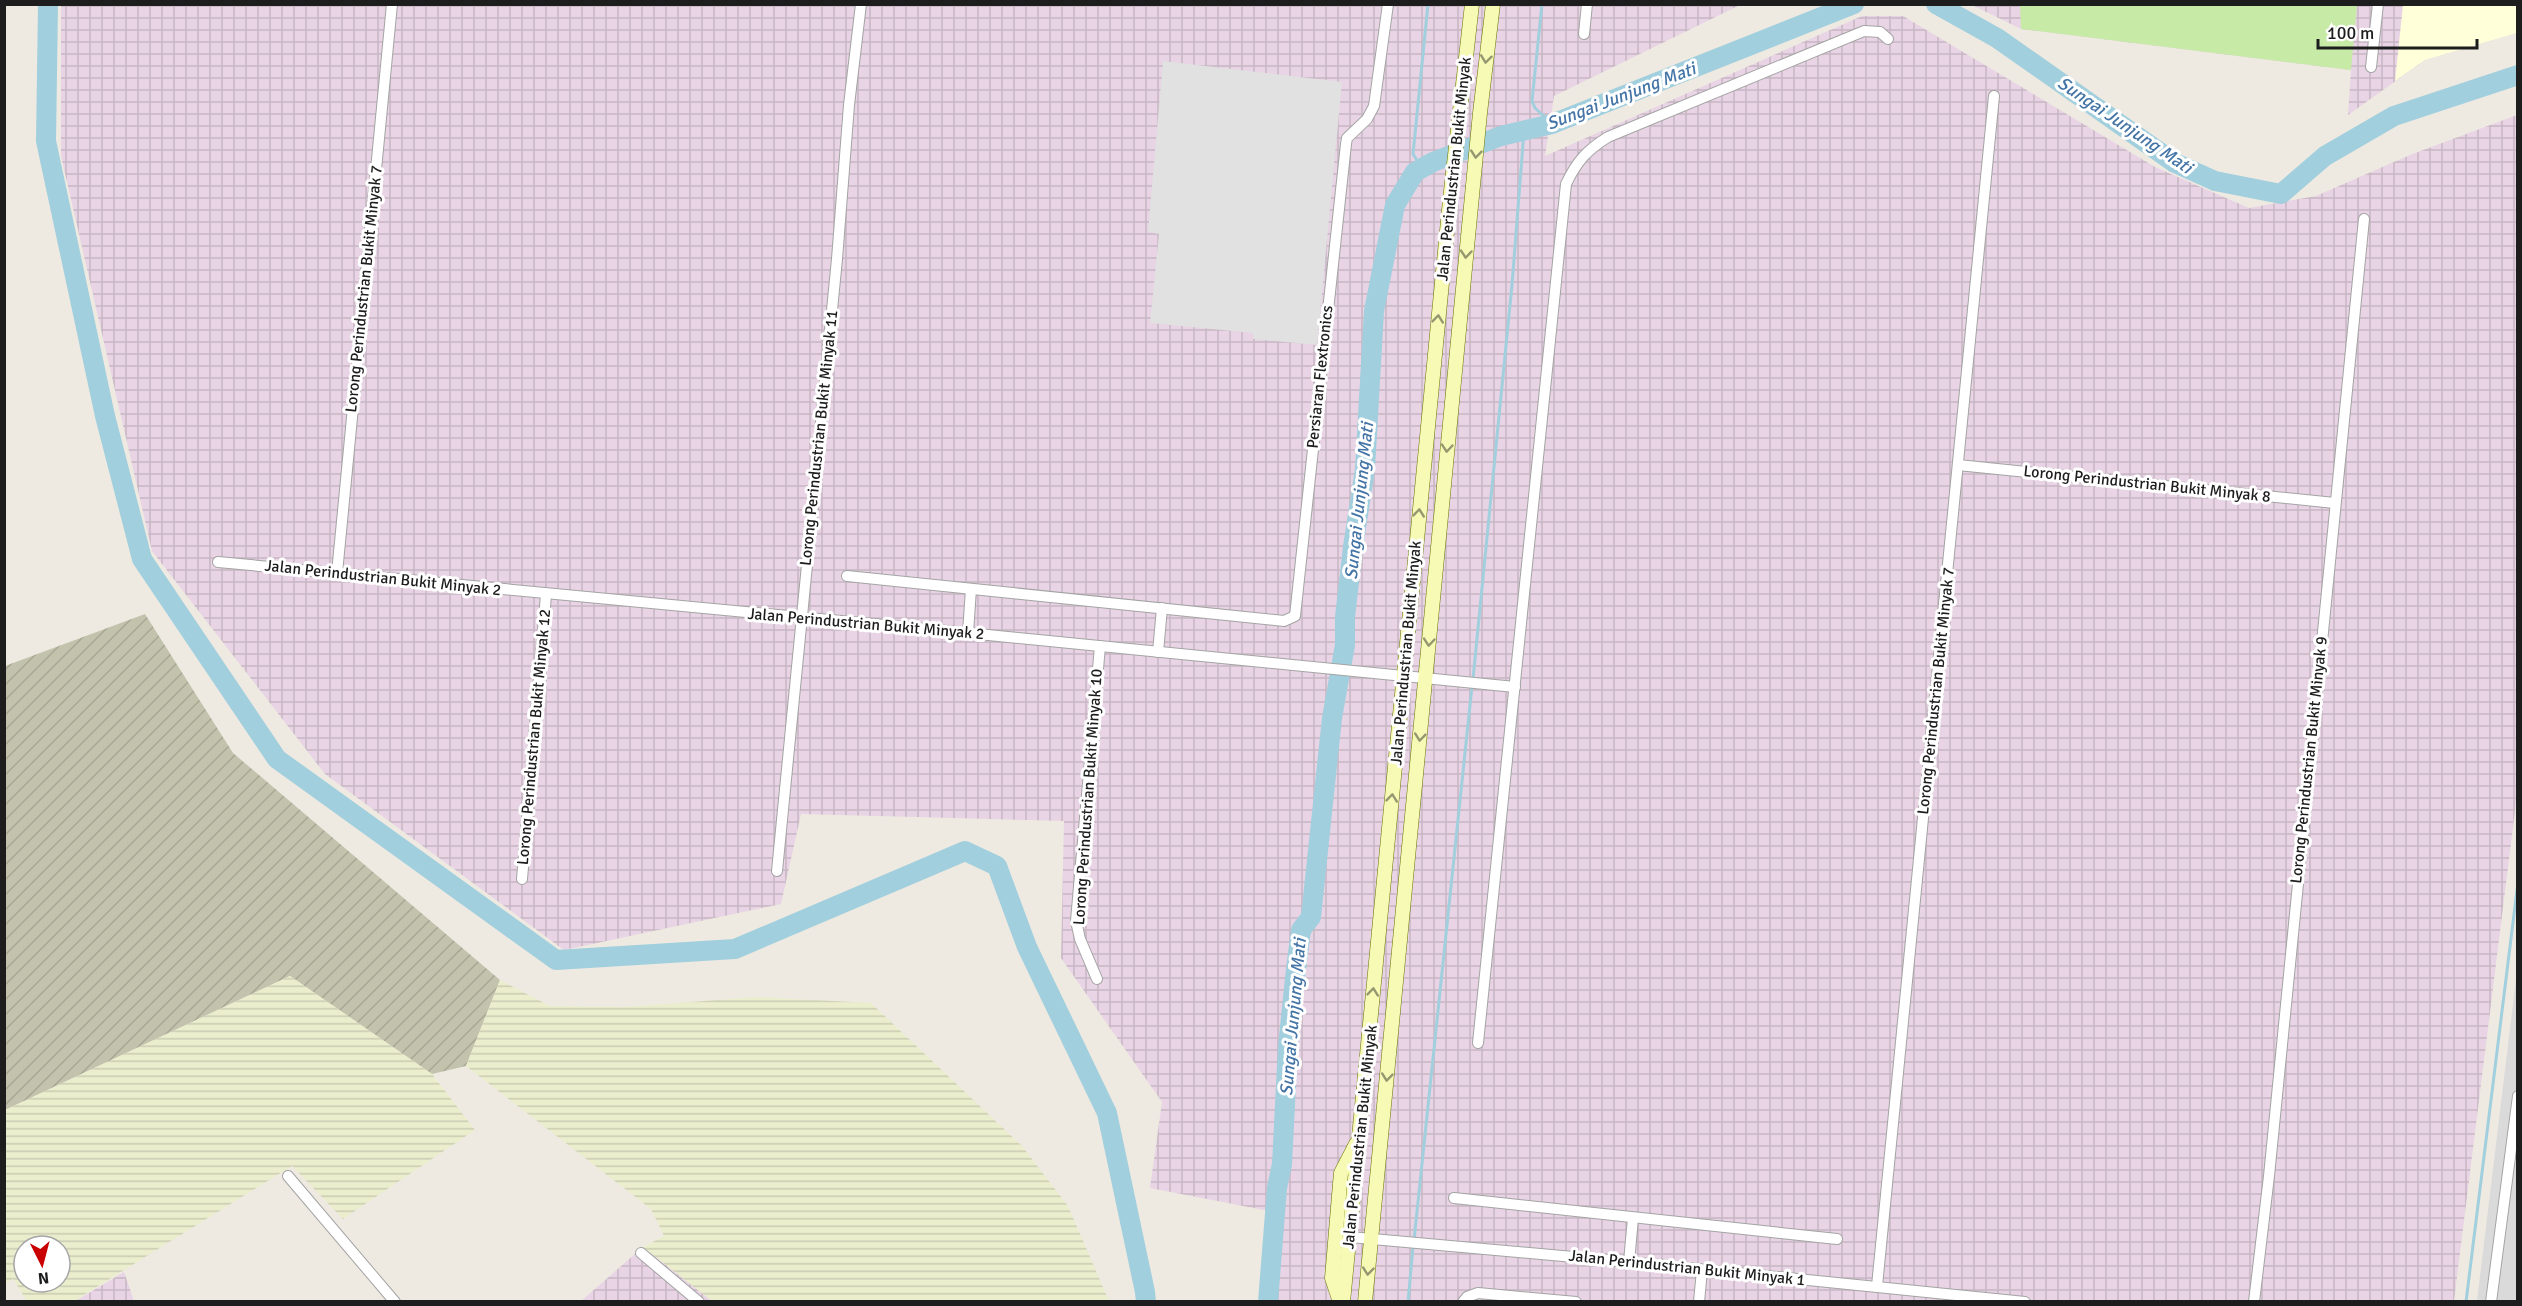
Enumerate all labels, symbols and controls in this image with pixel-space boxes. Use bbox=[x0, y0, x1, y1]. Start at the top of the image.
scale bar bbox=[2318, 12, 2477, 50]
text: 100 m bbox=[2327, 22, 2374, 44]
one-way arrow bbox=[1480, 54, 1493, 63]
street label: Jalan Perindustrian Bukit Minyak bbox=[1432, 56, 1476, 282]
water label: Sungai Junjung Mati bbox=[1543, 57, 1701, 135]
water label: Sungai Junjung Mati bbox=[2053, 72, 2198, 179]
one-way arrow bbox=[1470, 150, 1483, 159]
street label: Lorong Perindustrian Bukit Minyak 7 bbox=[341, 164, 387, 414]
one-way arrow bbox=[1460, 249, 1473, 259]
street label: Persiaran Flextronics bbox=[1303, 305, 1337, 449]
street label: Lorong Perindustrian Bukit Minyak 11 bbox=[796, 309, 842, 567]
one-way arrow bbox=[1431, 315, 1444, 324]
water label: Sungai Junjung Mati bbox=[1340, 419, 1378, 581]
one-way arrow bbox=[1441, 444, 1454, 453]
street label: Lorong Perindustrian Bukit Minyak 8 bbox=[2022, 461, 2272, 507]
one-way arrow bbox=[1412, 509, 1425, 518]
street label: Jalan Perindustrian Bukit Minyak bbox=[1386, 540, 1426, 766]
street label: Jalan Perindustrian Bukit Minyak 2 bbox=[264, 556, 502, 600]
street label: Lorong Perindustrian Bukit Minyak 7 bbox=[1913, 566, 1959, 816]
street label: Jalan Perindustrian Bukit Minyak 2 bbox=[747, 604, 985, 644]
street label: Lorong Perindustrian Bukit Minyak 12 bbox=[513, 608, 555, 866]
street label: Lorong Perindustrian Bukit Minyak 9 bbox=[2286, 635, 2332, 885]
one-way arrow bbox=[1423, 638, 1436, 647]
street label: Lorong Perindustrian Bukit Minyak 10 bbox=[1069, 668, 1107, 926]
one-way arrow bbox=[1414, 732, 1427, 741]
one-way arrow bbox=[1385, 794, 1398, 803]
water label: Sungai Junjung Mati bbox=[1275, 935, 1311, 1097]
one-way arrow bbox=[1366, 988, 1379, 997]
street label: Jalan Perindustrian Bukit Minyak bbox=[1338, 1024, 1382, 1250]
one-way arrow bbox=[1381, 1073, 1394, 1082]
north arrow bbox=[12, 1234, 72, 1294]
street label: Jalan Perindustrian Bukit Minyak 1 bbox=[1568, 1246, 1806, 1290]
text: N bbox=[37, 1267, 50, 1288]
one-way arrow bbox=[1362, 1267, 1375, 1276]

